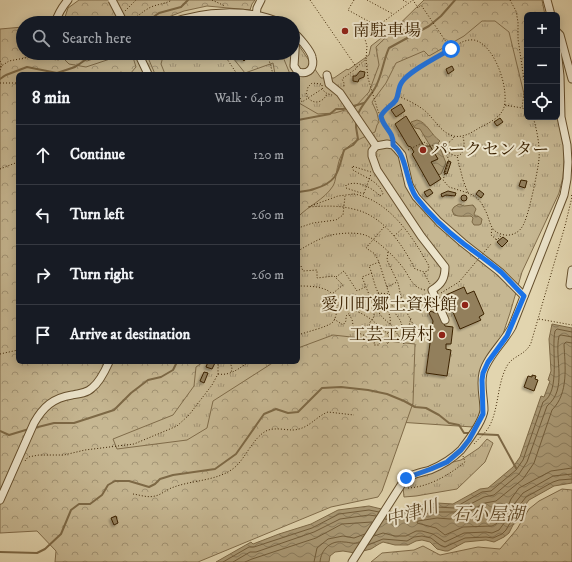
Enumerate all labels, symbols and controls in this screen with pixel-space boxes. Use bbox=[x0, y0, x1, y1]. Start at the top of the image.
map controls bbox=[524, 12, 560, 120]
button: + bbox=[524, 12, 560, 48]
search box bbox=[16, 16, 300, 60]
place label: 南駐車場 bbox=[353, 20, 421, 42]
marker: 南駐車場 bbox=[340, 26, 350, 36]
icon: search bbox=[30, 27, 52, 49]
text: Search here bbox=[62, 29, 131, 48]
route start bbox=[442, 40, 460, 58]
button: − bbox=[524, 48, 560, 84]
button: locate bbox=[524, 84, 560, 120]
text: 8 min bbox=[32, 87, 70, 109]
text: Walk · 640 m bbox=[214, 90, 284, 106]
place label: パークセンター bbox=[431, 139, 549, 161]
icon: ahead bbox=[32, 144, 54, 166]
text: Continue bbox=[70, 145, 125, 164]
marker: パークセンター bbox=[418, 145, 428, 155]
text: 120 m bbox=[253, 147, 284, 163]
icon: left bbox=[32, 204, 54, 226]
text: Turn left bbox=[70, 205, 124, 224]
text: 260 m bbox=[251, 207, 284, 223]
icon: right bbox=[32, 264, 54, 286]
text: Turn right bbox=[70, 265, 133, 284]
text: 260 m bbox=[251, 267, 284, 283]
place label: 愛川町郷土資料館 bbox=[321, 294, 457, 316]
marker: 愛川町郷土資料館 bbox=[460, 300, 470, 310]
icon: arrive bbox=[32, 324, 54, 346]
place label: 工芸工房村 bbox=[349, 324, 434, 346]
text: Arrive at destination bbox=[70, 325, 190, 344]
marker: 工芸工房村 bbox=[437, 330, 447, 340]
route end bbox=[397, 469, 415, 487]
water label: 中津川 bbox=[383, 495, 443, 532]
water label: 石小屋湖 bbox=[452, 504, 527, 526]

